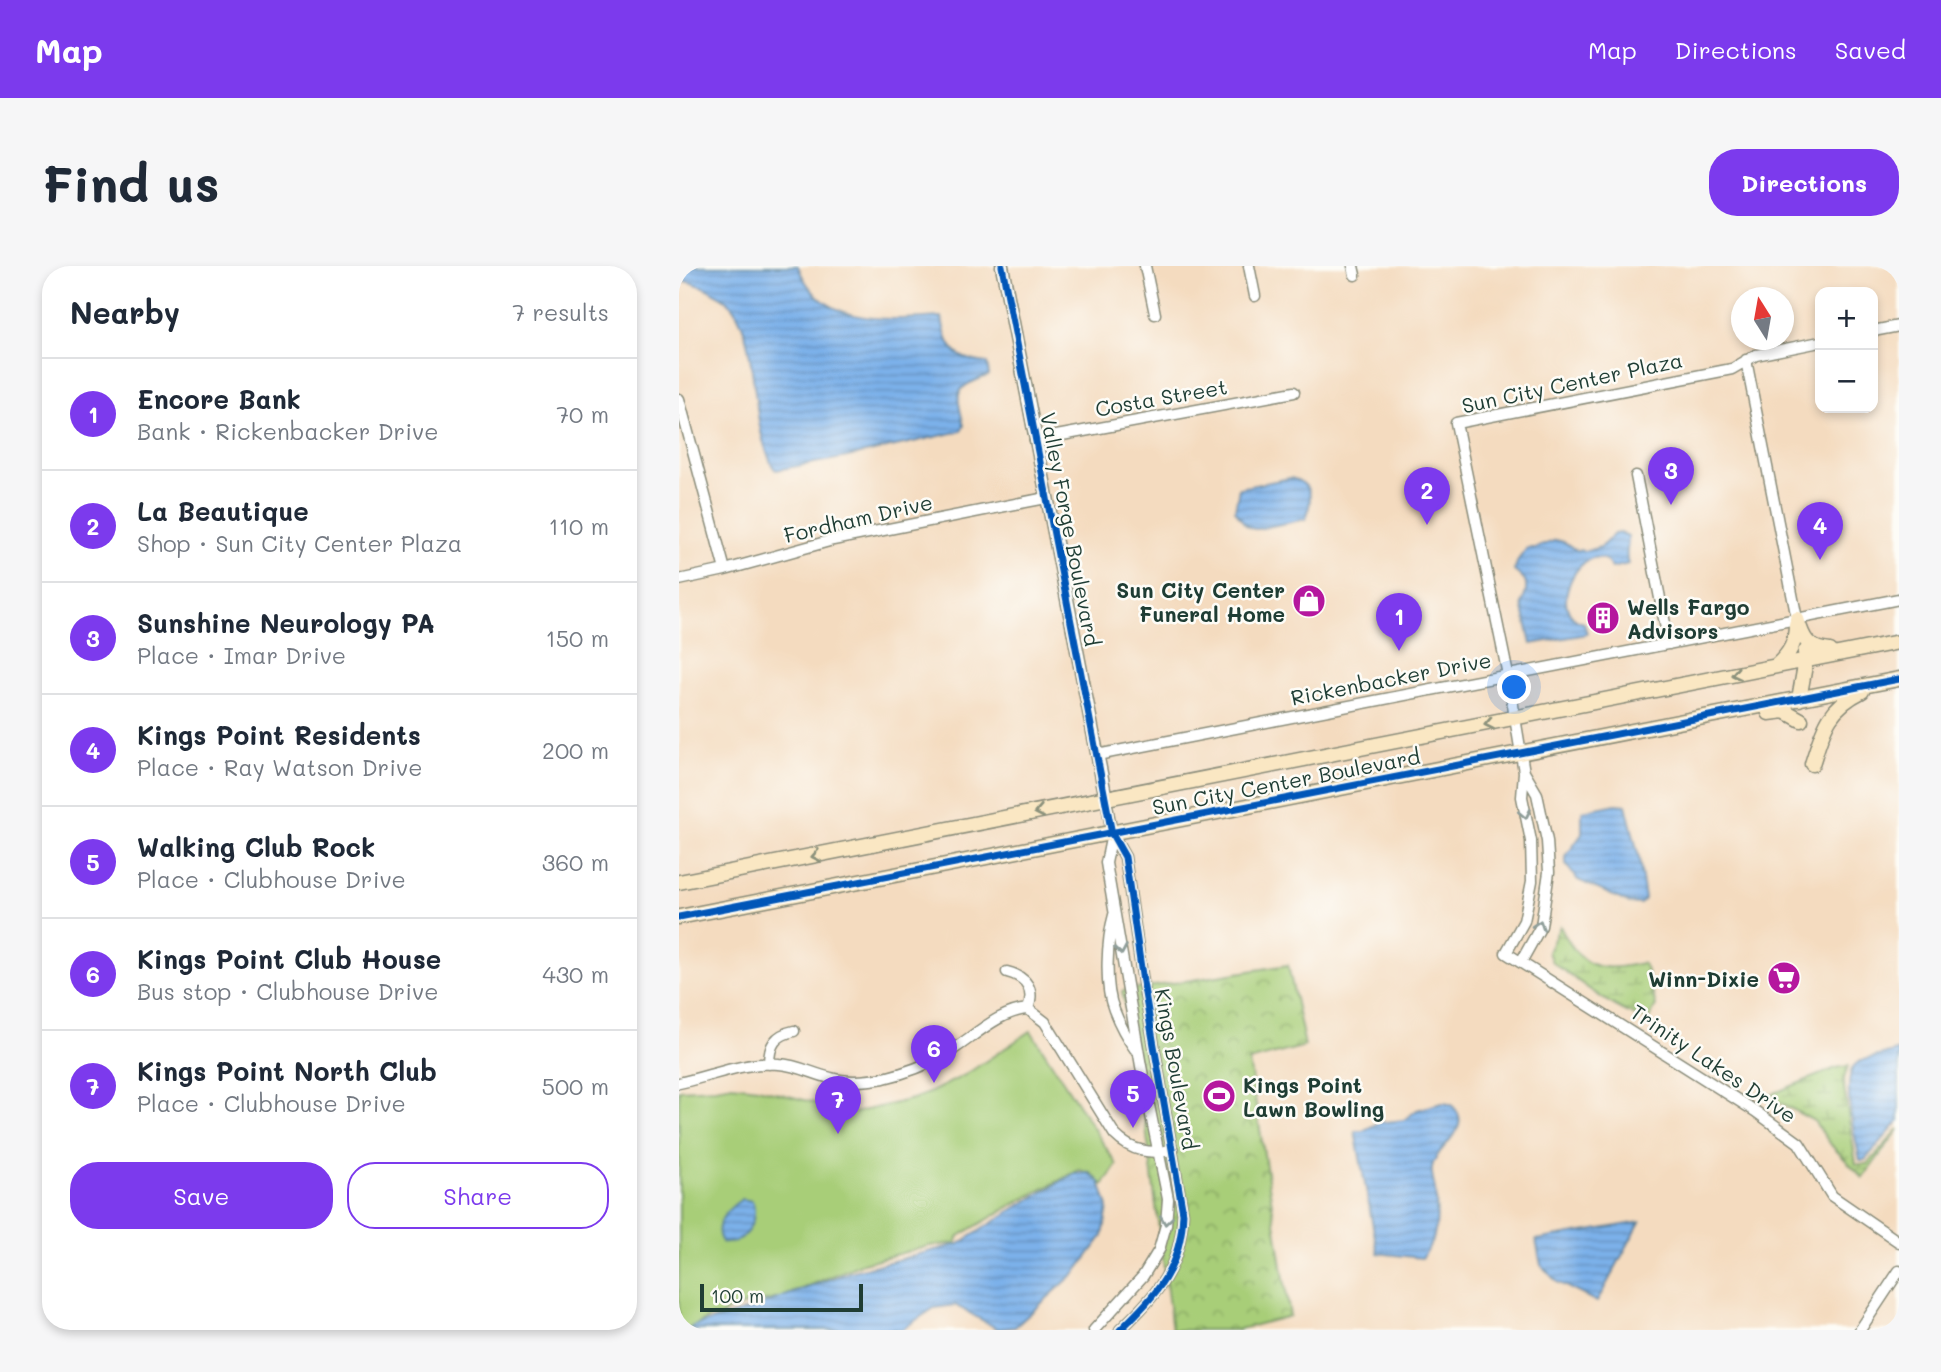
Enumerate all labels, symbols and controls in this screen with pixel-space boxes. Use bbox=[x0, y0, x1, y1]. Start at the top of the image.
text: Map bbox=[35, 28, 103, 71]
text: Map bbox=[1588, 34, 1637, 65]
text: Directions bbox=[1675, 34, 1797, 65]
text: Saved bbox=[1835, 34, 1906, 65]
button: Directions bbox=[1709, 149, 1899, 216]
text: Find us bbox=[42, 151, 220, 214]
north arrow bbox=[1731, 287, 1794, 350]
map controls bbox=[1815, 287, 1878, 413]
button: + bbox=[1815, 287, 1878, 350]
text: Nearby bbox=[70, 292, 180, 332]
text: 7 results bbox=[512, 297, 609, 327]
street label: Sun City Center Plaza bbox=[1459, 345, 1685, 419]
button: − bbox=[1815, 350, 1878, 413]
street label: Costa Street bbox=[1093, 372, 1229, 422]
text: Encore Bank bbox=[137, 382, 301, 416]
text: 1 bbox=[88, 399, 98, 429]
text: 70 m bbox=[556, 399, 609, 429]
street label: Valley Forge Boulevard bbox=[1035, 410, 1107, 648]
text: Bank · Rickenbacker Drive bbox=[137, 416, 438, 446]
pin: 3 bbox=[1648, 447, 1694, 505]
pin: 2 bbox=[1404, 467, 1450, 525]
street label: Fordham Drive bbox=[781, 488, 935, 548]
text: La Beautique bbox=[137, 494, 309, 528]
pin: 4 bbox=[1797, 502, 1843, 560]
text: 2 bbox=[87, 511, 99, 541]
text: 110 m bbox=[549, 511, 609, 541]
text: Shop · Sun City Center Plaza bbox=[137, 528, 462, 558]
place label: Sun City Center Funeral Home bbox=[1116, 576, 1285, 627]
shop icon: Sun City Center Funeral Home bbox=[1290, 582, 1328, 620]
pin: 1 bbox=[1376, 593, 1422, 651]
place label: Wells Fargo Advisors bbox=[1627, 593, 1750, 644]
building icon: Wells Fargo Advisors bbox=[1584, 599, 1622, 637]
text: Sunshine Neurology PA bbox=[137, 606, 435, 640]
text: 3 bbox=[86, 623, 100, 653]
text: 150 m bbox=[545, 623, 609, 653]
text: Place · Imar Drive bbox=[137, 640, 346, 670]
street label: Rickenbacker Drive bbox=[1288, 645, 1494, 711]
one-way arrow bbox=[1730, 665, 1742, 680]
your location bbox=[1497, 670, 1531, 704]
one-way arrow bbox=[1483, 716, 1495, 731]
text: Kings Point Residents bbox=[137, 718, 421, 752]
text: 4 bbox=[86, 735, 100, 765]
text: 200 m bbox=[542, 735, 609, 765]
street label: Sun City Center Boulevard bbox=[1150, 742, 1422, 820]
text: Place · Ray Watson Drive bbox=[137, 752, 422, 782]
one-way arrow bbox=[1033, 804, 1045, 819]
one-way arrow bbox=[1517, 808, 1532, 820]
text: Walking Club Rock bbox=[137, 830, 375, 864]
text: 5 bbox=[86, 847, 100, 877]
text: 360 m bbox=[542, 847, 609, 877]
one-way arrow bbox=[810, 847, 822, 862]
text: Place · Clubhouse Drive bbox=[137, 864, 406, 894]
one-way arrow bbox=[1531, 919, 1545, 931]
text: Kings Point Club House bbox=[137, 942, 441, 976]
one-way arrow bbox=[1113, 944, 1128, 956]
text: 6 bbox=[86, 959, 100, 989]
text: 430 m bbox=[542, 959, 609, 989]
supermarket icon: Winn-Dixie bbox=[1765, 959, 1803, 997]
place label: Winn-Dixie bbox=[1648, 965, 1759, 992]
text: Bus stop · Clubhouse Drive bbox=[137, 976, 438, 1006]
street label: Kings Boulevard bbox=[1150, 986, 1204, 1152]
street label: Trinity Lakes Drive bbox=[1626, 997, 1802, 1129]
pin: 6 bbox=[911, 1025, 957, 1083]
text: Kings Point North Club bbox=[137, 1054, 437, 1088]
pin: 5 bbox=[1110, 1070, 1156, 1128]
text: 7 bbox=[87, 1071, 99, 1101]
text: 500 m bbox=[542, 1071, 609, 1101]
place label: Kings Point Lawn Bowling bbox=[1243, 1071, 1384, 1122]
pin: 7 bbox=[815, 1076, 861, 1134]
sports icon: Kings Point Lawn Bowling bbox=[1200, 1077, 1238, 1115]
text: Place · Clubhouse Drive bbox=[137, 1088, 406, 1118]
button: Save bbox=[70, 1162, 333, 1229]
button: Share bbox=[347, 1162, 609, 1229]
one-way arrow bbox=[1158, 1214, 1173, 1225]
scale bar bbox=[700, 1281, 863, 1313]
text: 100 m bbox=[711, 1283, 764, 1308]

